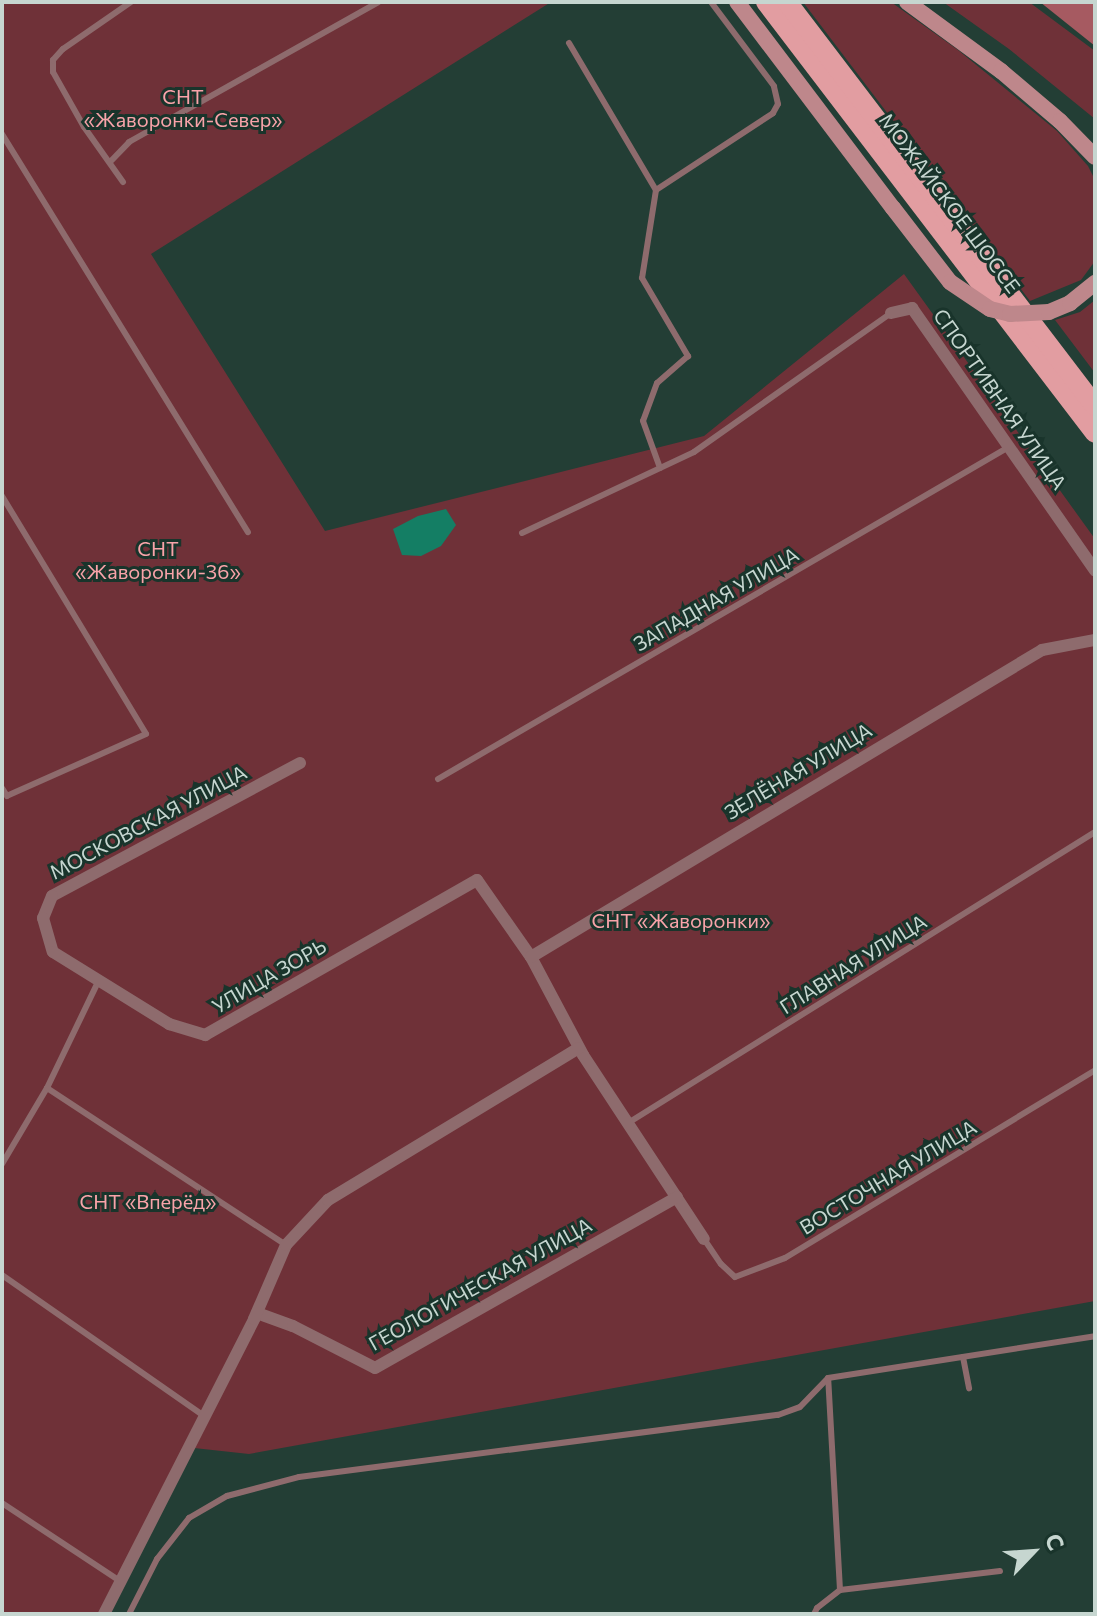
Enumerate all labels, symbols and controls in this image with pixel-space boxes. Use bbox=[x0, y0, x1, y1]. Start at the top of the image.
park label: СНТ «Жаворонки-Север» bbox=[84, 84, 282, 131]
street label: МОЖАЙСКОЕ ШОССЕ bbox=[875, 108, 1025, 298]
street label: СПОРТИВНАЯ УЛИЦА bbox=[928, 304, 1072, 494]
park label: СНТ «Жаворонки-36» bbox=[75, 537, 241, 584]
street label: ЗАПАДНАЯ УЛИЦА bbox=[629, 542, 803, 656]
street label: ЗЕЛЁНАЯ УЛИЦА bbox=[720, 718, 876, 824]
street label: МОСКОВСКАЯ УЛИЦА bbox=[45, 760, 251, 884]
park label: СНТ «Жаворонки» bbox=[592, 908, 770, 932]
street label: ГЛАВНАЯ УЛИЦА bbox=[775, 909, 931, 1019]
street label: УЛИЦА ЗОРЬ bbox=[208, 934, 330, 1018]
street label: ВОСТОЧНАЯ УЛИЦА bbox=[795, 1115, 981, 1239]
park label: СНТ «Вперёд» bbox=[80, 1189, 216, 1213]
street label: ГЕОЛОГИЧЕСКАЯ УЛИЦА bbox=[364, 1213, 596, 1355]
north arrow bbox=[993, 1512, 1073, 1592]
text: С bbox=[1040, 1529, 1071, 1554]

